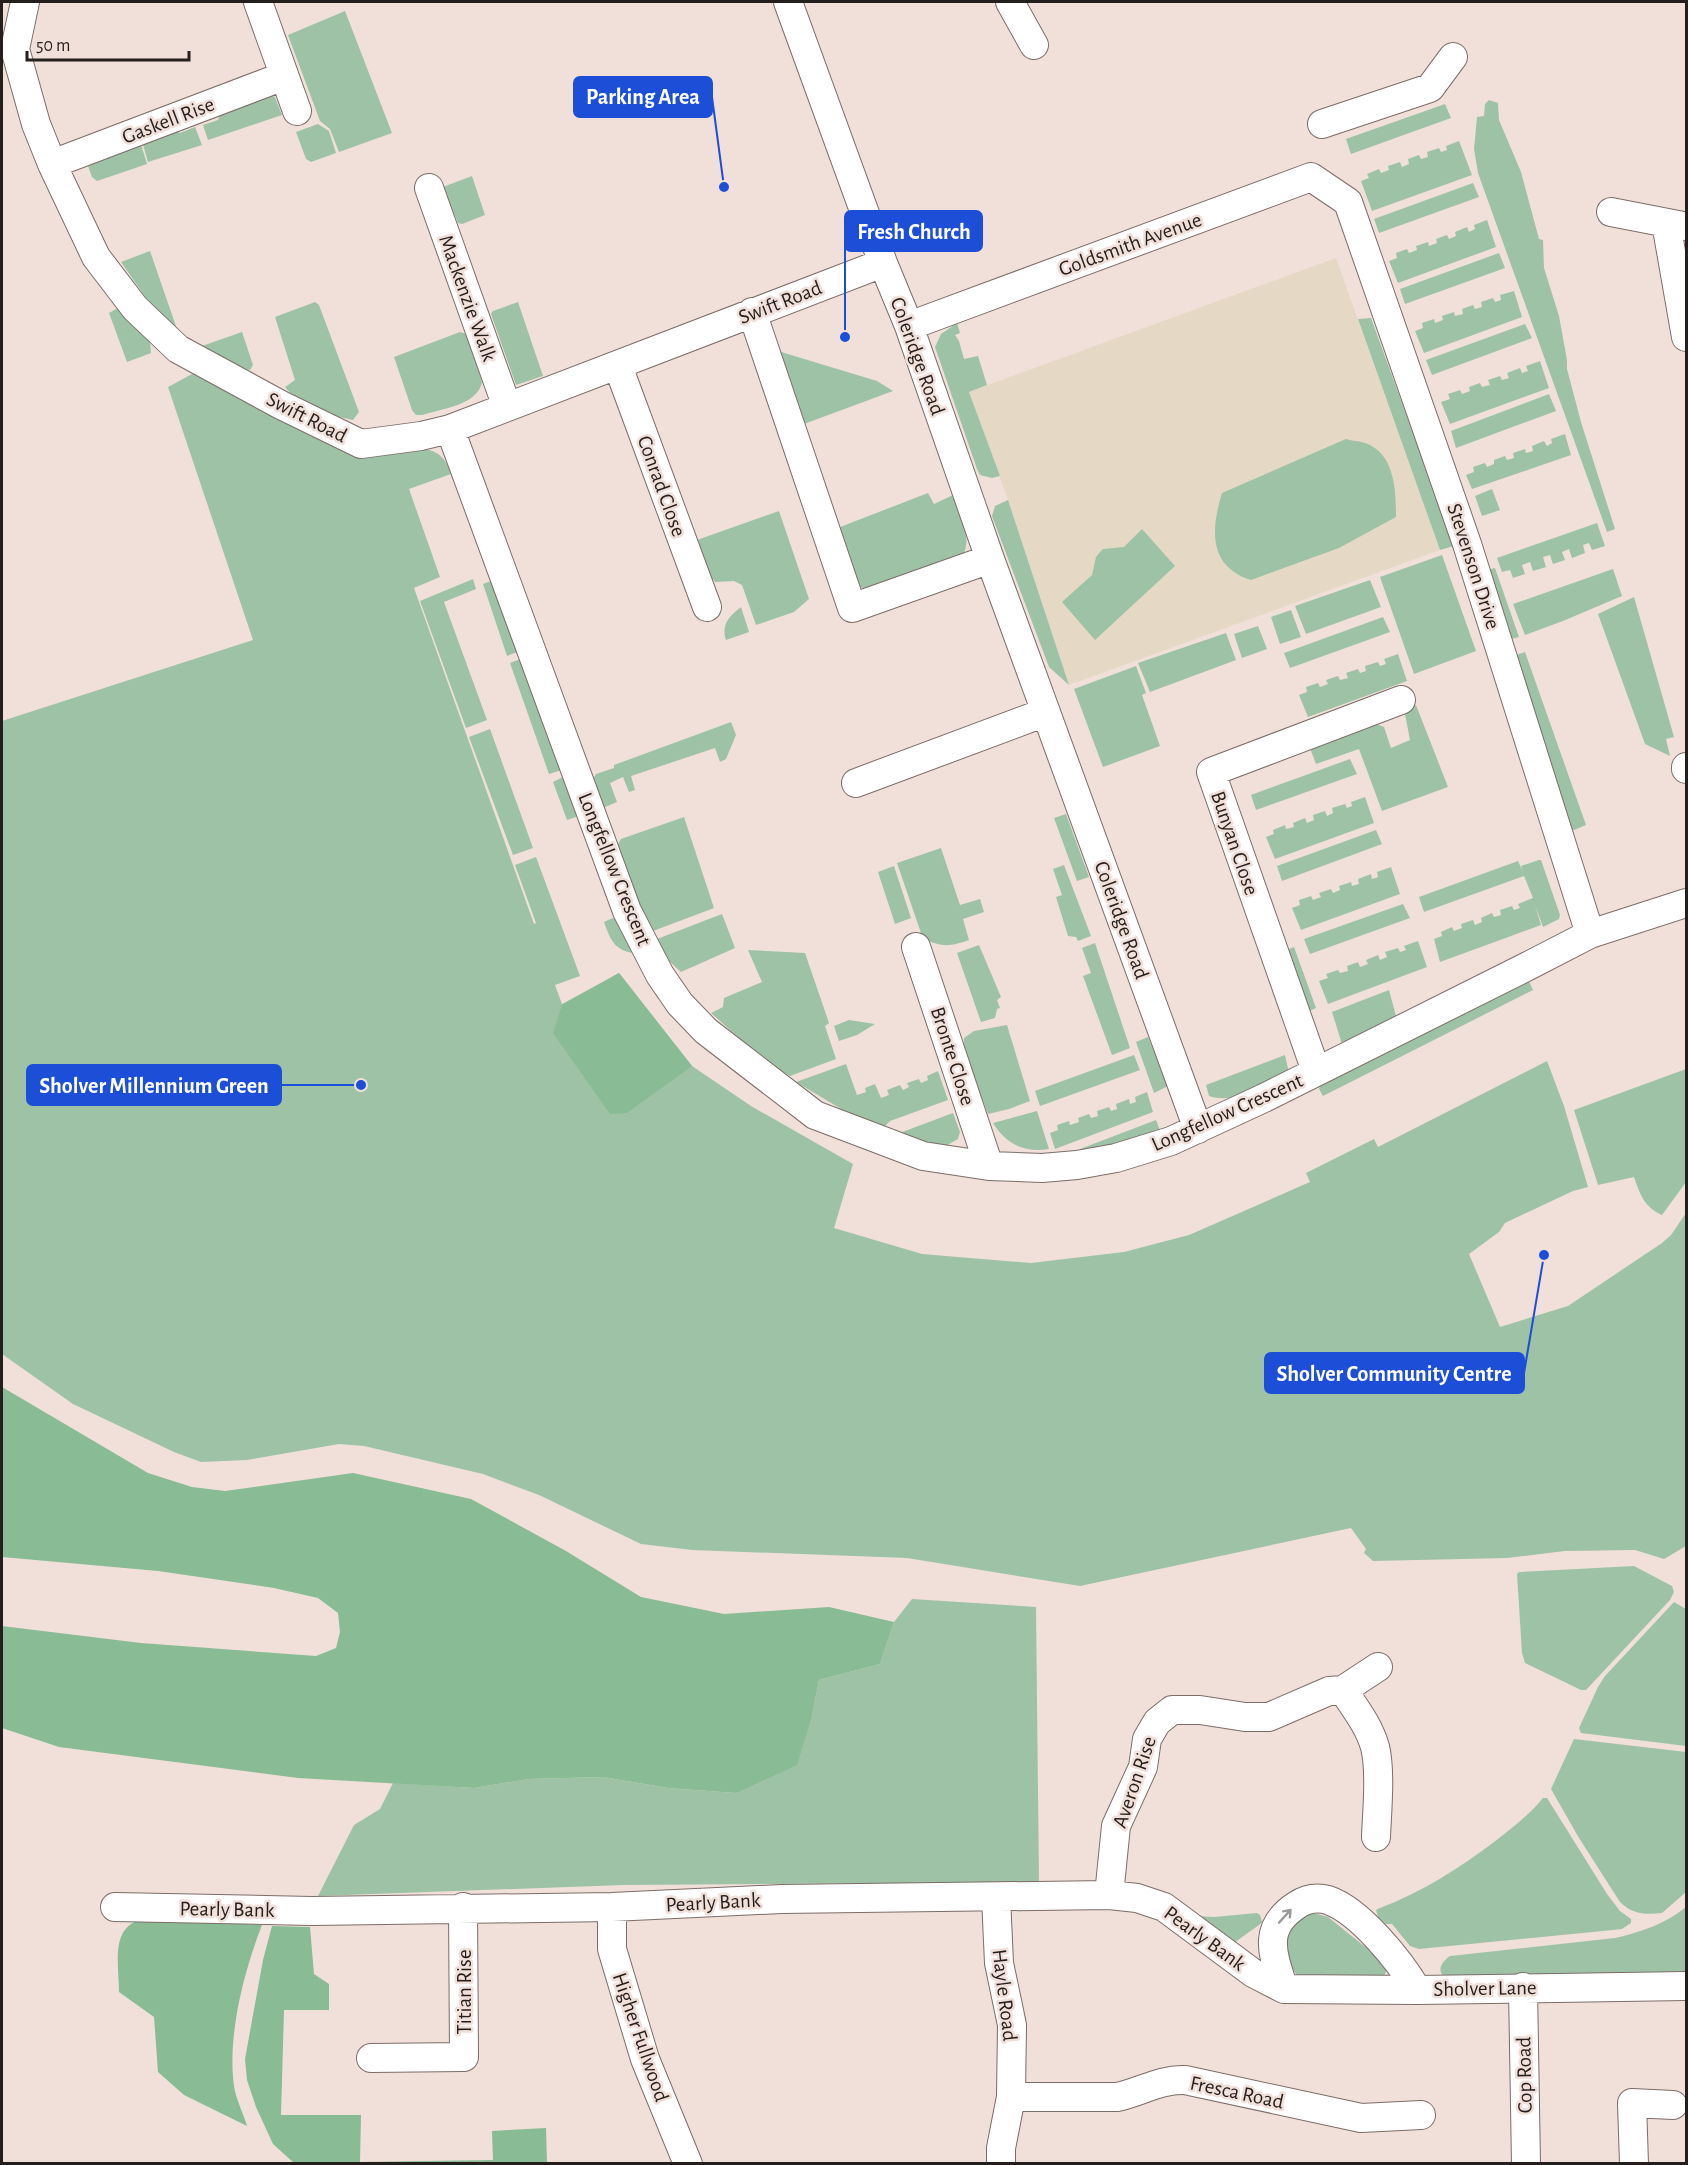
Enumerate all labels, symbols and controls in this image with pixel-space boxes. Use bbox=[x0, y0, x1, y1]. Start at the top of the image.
scale bar bbox=[27, 24, 189, 62]
text: 50 m bbox=[36, 37, 70, 55]
callout: Parking Area bbox=[574, 77, 712, 117]
text: Parking Area bbox=[586, 86, 700, 108]
street label: Gaskell Rise bbox=[119, 93, 217, 148]
street label: Goldsmith Avenue bbox=[1056, 209, 1204, 280]
callout: Fresh Church bbox=[845, 211, 982, 251]
text: Fresh Church bbox=[857, 221, 971, 243]
street label: Mackenzie Walk bbox=[435, 232, 500, 365]
street label: Swift Road bbox=[736, 277, 825, 328]
street label: Coleridge Road bbox=[887, 295, 949, 418]
street label: Swift Road bbox=[263, 388, 350, 447]
street label: Conrad Close bbox=[634, 433, 689, 539]
street label: Stevenson Drive bbox=[1443, 501, 1504, 632]
street label: Bunyan Close bbox=[1207, 788, 1262, 898]
street label: Longfellow Crescent bbox=[574, 790, 655, 949]
street label: Coleridge Road bbox=[1091, 859, 1153, 982]
street label: Bronte Close bbox=[927, 1004, 978, 1108]
callout: Sholver Millennium Green bbox=[27, 1065, 281, 1105]
street label: Longfellow Crescent bbox=[1148, 1070, 1306, 1155]
text: Sholver Millennium Green bbox=[39, 1075, 269, 1097]
callout: Sholver Community Centre bbox=[1265, 1353, 1524, 1393]
text: Sholver Community Centre bbox=[1276, 1363, 1512, 1386]
street label: Averon Rise bbox=[1109, 1734, 1160, 1831]
street label: Pearly Bank bbox=[665, 1890, 761, 1915]
street label: Pearly Bank bbox=[179, 1898, 275, 1921]
street label: Pearly Bank bbox=[1160, 1902, 1250, 1975]
one-way arrow bbox=[1278, 1909, 1292, 1924]
street label: Hayle Road bbox=[988, 1948, 1021, 2042]
street label: Titian Rise bbox=[454, 1949, 475, 2035]
street label: Higher Fullwood bbox=[609, 1970, 672, 2105]
street label: Sholver Lane bbox=[1433, 1977, 1537, 2000]
street label: Cop Road bbox=[1513, 2036, 1536, 2114]
street label: Fresca Road bbox=[1188, 2072, 1286, 2113]

